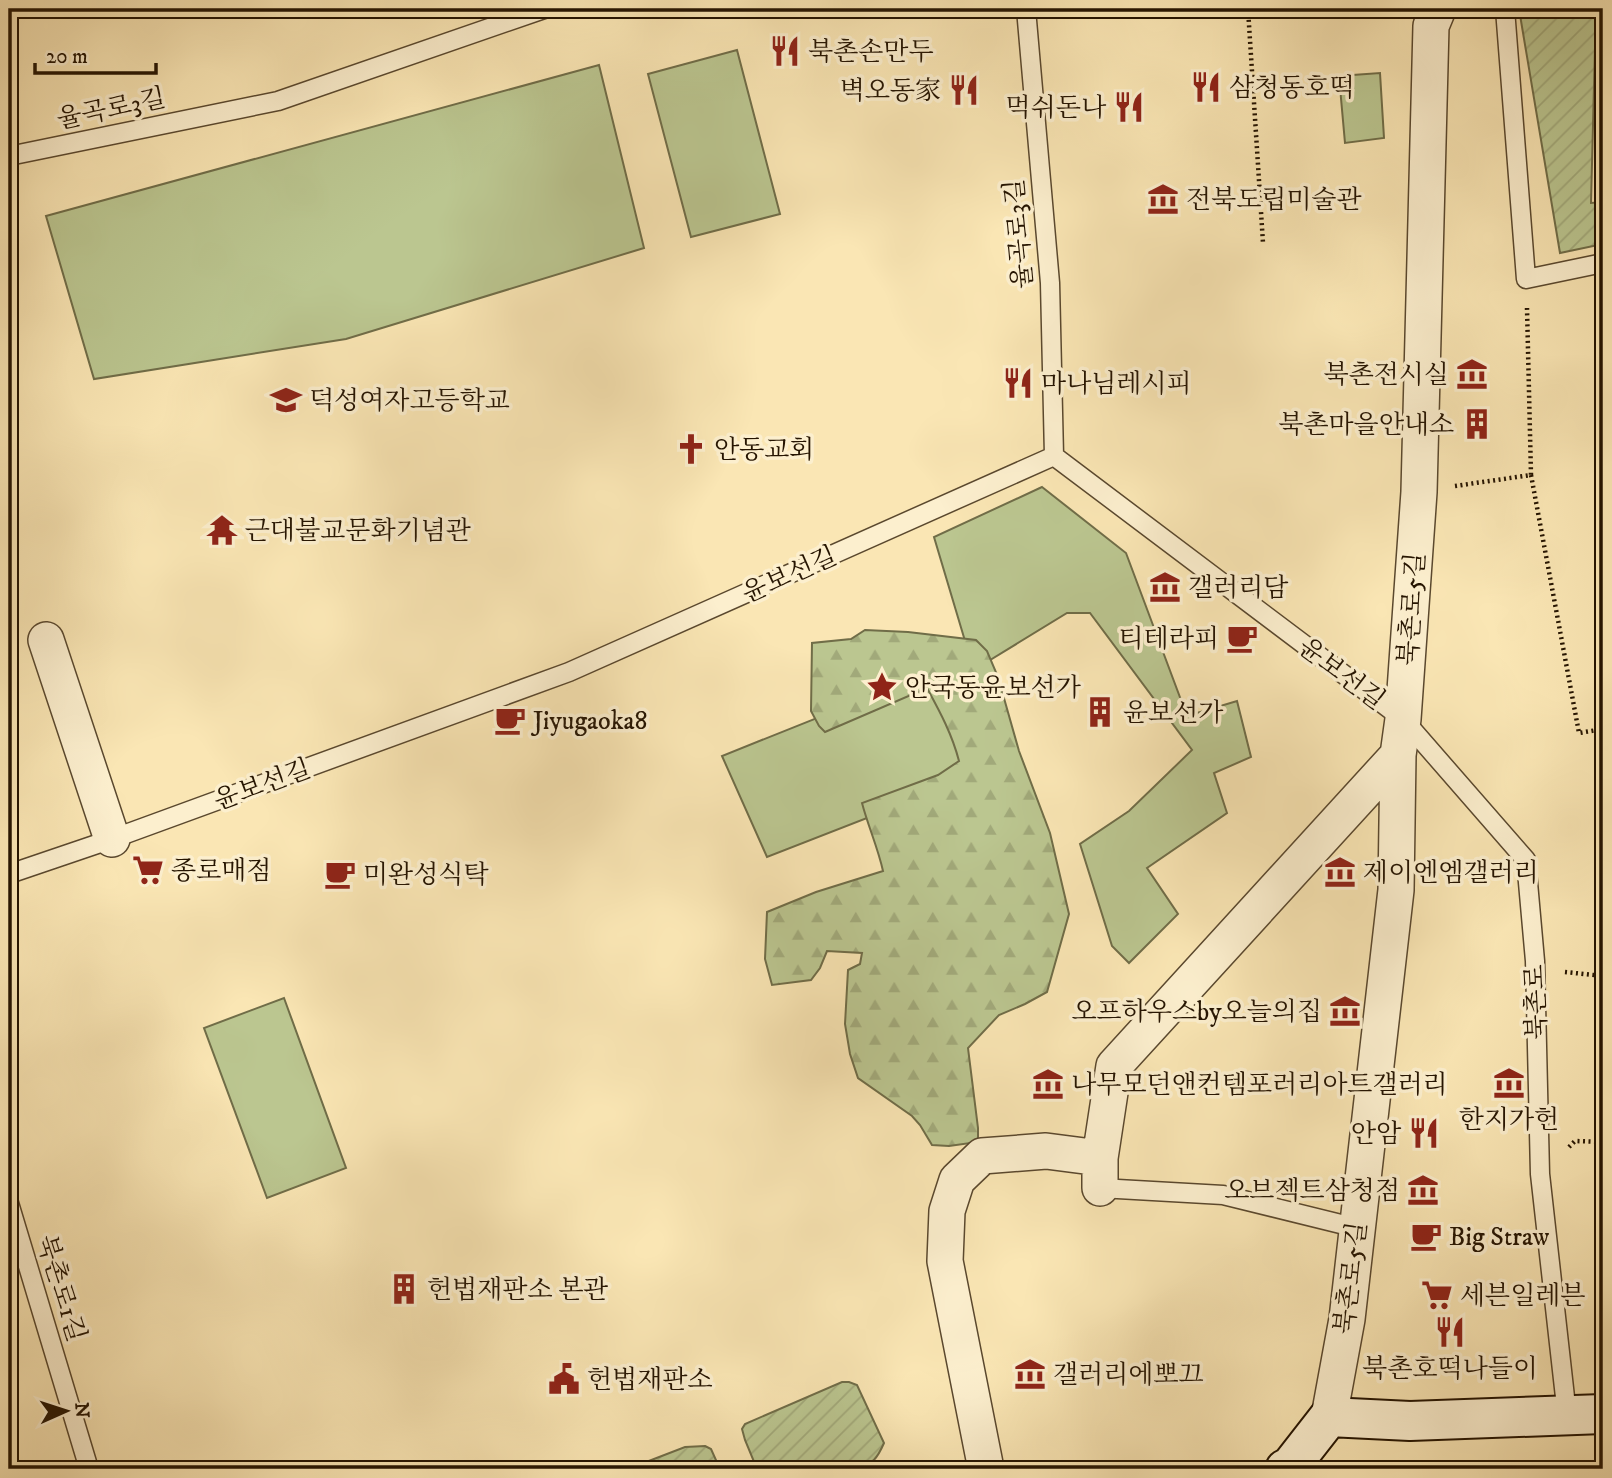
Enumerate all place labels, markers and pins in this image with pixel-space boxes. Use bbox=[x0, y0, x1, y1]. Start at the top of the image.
restaurant icon: 북촌손만두 bbox=[768, 34, 802, 68]
place label: 북촌손만두 bbox=[808, 36, 934, 69]
restaurant icon: 삼청동호떡 bbox=[1189, 70, 1223, 104]
place label: 삼청동호떡 bbox=[1229, 72, 1355, 105]
restaurant icon: 벽오동家 bbox=[947, 73, 981, 107]
place label: 벽오동家 bbox=[840, 75, 941, 108]
restaurant icon: 먹쉬돈나 bbox=[1112, 90, 1146, 124]
place label: 먹쉬돈나 bbox=[1006, 92, 1107, 125]
museum icon: 전북도립미술관 bbox=[1146, 182, 1180, 216]
place label: 전북도립미술관 bbox=[1186, 184, 1362, 217]
museum icon: 북촌전시실 bbox=[1455, 357, 1489, 391]
place label: 북촌전시실 bbox=[1323, 359, 1449, 392]
restaurant icon: 마나님레시피 bbox=[1001, 366, 1035, 400]
place label: 마나님레시피 bbox=[1041, 368, 1192, 401]
school or university icon: 덕성여자고등학교 bbox=[269, 383, 303, 417]
place label: 덕성여자고등학교 bbox=[309, 385, 510, 418]
building icon: 북촌마을안내소 bbox=[1460, 407, 1494, 441]
place label: 북촌마을안내소 bbox=[1278, 409, 1454, 442]
church icon: 안동교회 bbox=[674, 432, 708, 466]
place label: 안동교회 bbox=[714, 434, 814, 467]
temple icon: 근대불교문화기념관 bbox=[205, 513, 239, 547]
place label: 근대불교문화기념관 bbox=[245, 515, 471, 548]
museum icon: 갤러리담 bbox=[1148, 570, 1182, 604]
place label: 갤러리담 bbox=[1188, 572, 1288, 605]
cafe icon: 티테라피 bbox=[1225, 621, 1259, 655]
place label: 티테라피 bbox=[1119, 623, 1219, 656]
place icon: 안국동윤보선가 bbox=[865, 670, 899, 704]
place label: 안국동윤보선가 bbox=[905, 672, 1081, 705]
building icon: 윤보선가 bbox=[1083, 695, 1117, 729]
place label: 윤보선가 bbox=[1123, 697, 1223, 730]
cafe icon: Jiyugaoka8 bbox=[493, 703, 527, 737]
place label: Jiyugaoka8 bbox=[531, 705, 648, 738]
supermarket icon: 종로매점 bbox=[131, 853, 165, 887]
place label: 종로매점 bbox=[171, 855, 271, 888]
museum icon: 제이엔엠갤러리 bbox=[1323, 855, 1357, 889]
cafe icon: 미완성식탁 bbox=[323, 857, 357, 891]
place label: 제이엔엠갤러리 bbox=[1363, 857, 1539, 890]
place label: 미완성식탁 bbox=[363, 859, 489, 892]
museum icon: 오프하우스by오늘의집 bbox=[1328, 994, 1362, 1028]
place label: 오프하우스by오늘의집 bbox=[1071, 996, 1322, 1029]
museum icon: 한지가헌 bbox=[1492, 1066, 1526, 1100]
museum icon: 나무모던앤컨템포러리아트갤러리 bbox=[1031, 1067, 1065, 1101]
place label: 나무모던앤컨템포러리아트갤러리 bbox=[1071, 1069, 1448, 1102]
place label: 한지가헌 bbox=[1459, 1104, 1559, 1137]
restaurant icon: 안암 bbox=[1407, 1116, 1441, 1150]
place label: 안암 bbox=[1351, 1118, 1402, 1151]
museum icon: 오브젝트삼청점 bbox=[1406, 1173, 1440, 1207]
place label: 오브젝트삼청점 bbox=[1224, 1175, 1400, 1208]
cafe icon: Big Straw bbox=[1409, 1219, 1443, 1253]
place label: Big Straw bbox=[1449, 1221, 1550, 1254]
building icon: 헌법재판소 본관 bbox=[387, 1272, 421, 1306]
place label: 헌법재판소 본관 bbox=[427, 1274, 608, 1307]
supermarket icon: 세븐일레븐 bbox=[1420, 1278, 1454, 1312]
place label: 세븐일레븐 bbox=[1460, 1280, 1586, 1313]
restaurant icon: 북촌호떡나들이 bbox=[1433, 1315, 1467, 1349]
place label: 북촌호떡나들이 bbox=[1362, 1353, 1538, 1386]
museum icon: 갤러리에뽀끄 bbox=[1013, 1357, 1047, 1391]
place label: 갤러리에뽀끄 bbox=[1053, 1359, 1204, 1392]
public building icon: 헌법재판소 bbox=[547, 1362, 581, 1396]
place label: 헌법재판소 bbox=[587, 1364, 713, 1397]

